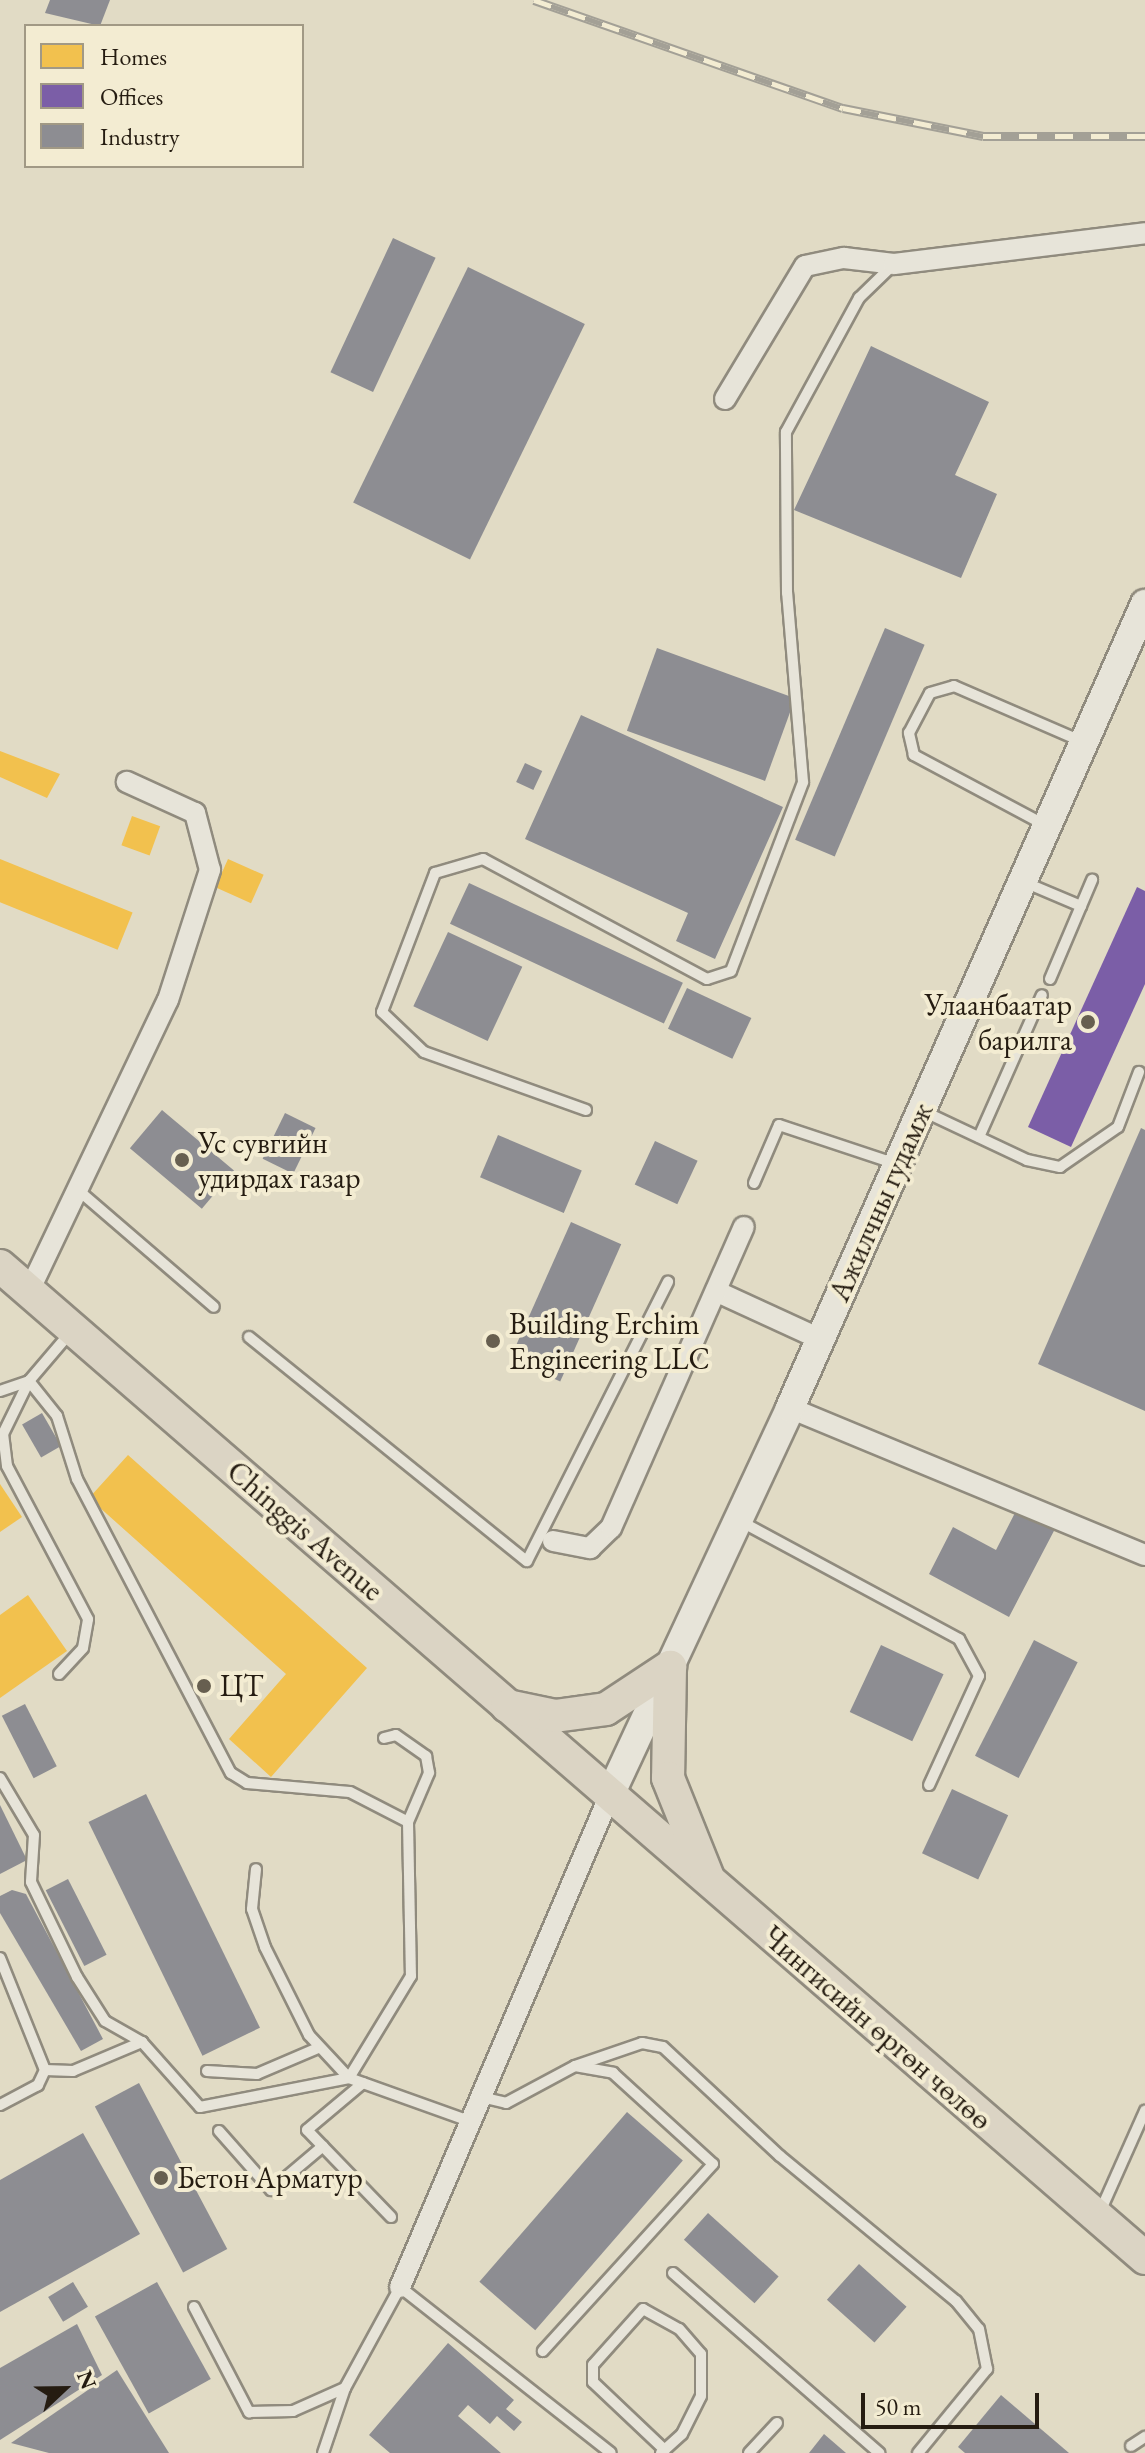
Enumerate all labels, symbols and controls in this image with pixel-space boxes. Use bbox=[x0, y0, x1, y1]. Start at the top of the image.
legend bbox=[24, 24, 304, 168]
text: Homes bbox=[100, 41, 167, 72]
text: Offices bbox=[100, 81, 163, 112]
text: Industry bbox=[100, 121, 179, 152]
place label: Улаанбаатар барилга bbox=[925, 987, 1072, 1058]
marker: Улаанбаатар барилга bbox=[1079, 1013, 1097, 1031]
street label: Ажилчны гудамж bbox=[821, 1097, 941, 1307]
place label: Ус сувгийн удирдах газар bbox=[198, 1125, 361, 1196]
marker: Ус сувгийн удирдах газар bbox=[173, 1151, 191, 1169]
place label: Building Erchim Engineering LLC bbox=[509, 1306, 710, 1376]
marker: Building Erchim Engineering LLC bbox=[484, 1332, 502, 1350]
street label: Chinggis Avenue bbox=[220, 1453, 390, 1609]
place label: ЦТ bbox=[220, 1668, 263, 1704]
marker: ЦТ bbox=[195, 1677, 213, 1695]
street label: Чингисийн өргөн чөлөө bbox=[755, 1918, 999, 2138]
place label: Бетон Арматур bbox=[177, 2160, 363, 2196]
marker: Бетон Арматур bbox=[152, 2169, 170, 2187]
north arrow bbox=[24, 2349, 104, 2429]
text: N bbox=[70, 2366, 103, 2394]
scale bar bbox=[865, 2377, 1043, 2427]
text: 50 m bbox=[875, 2391, 922, 2422]

